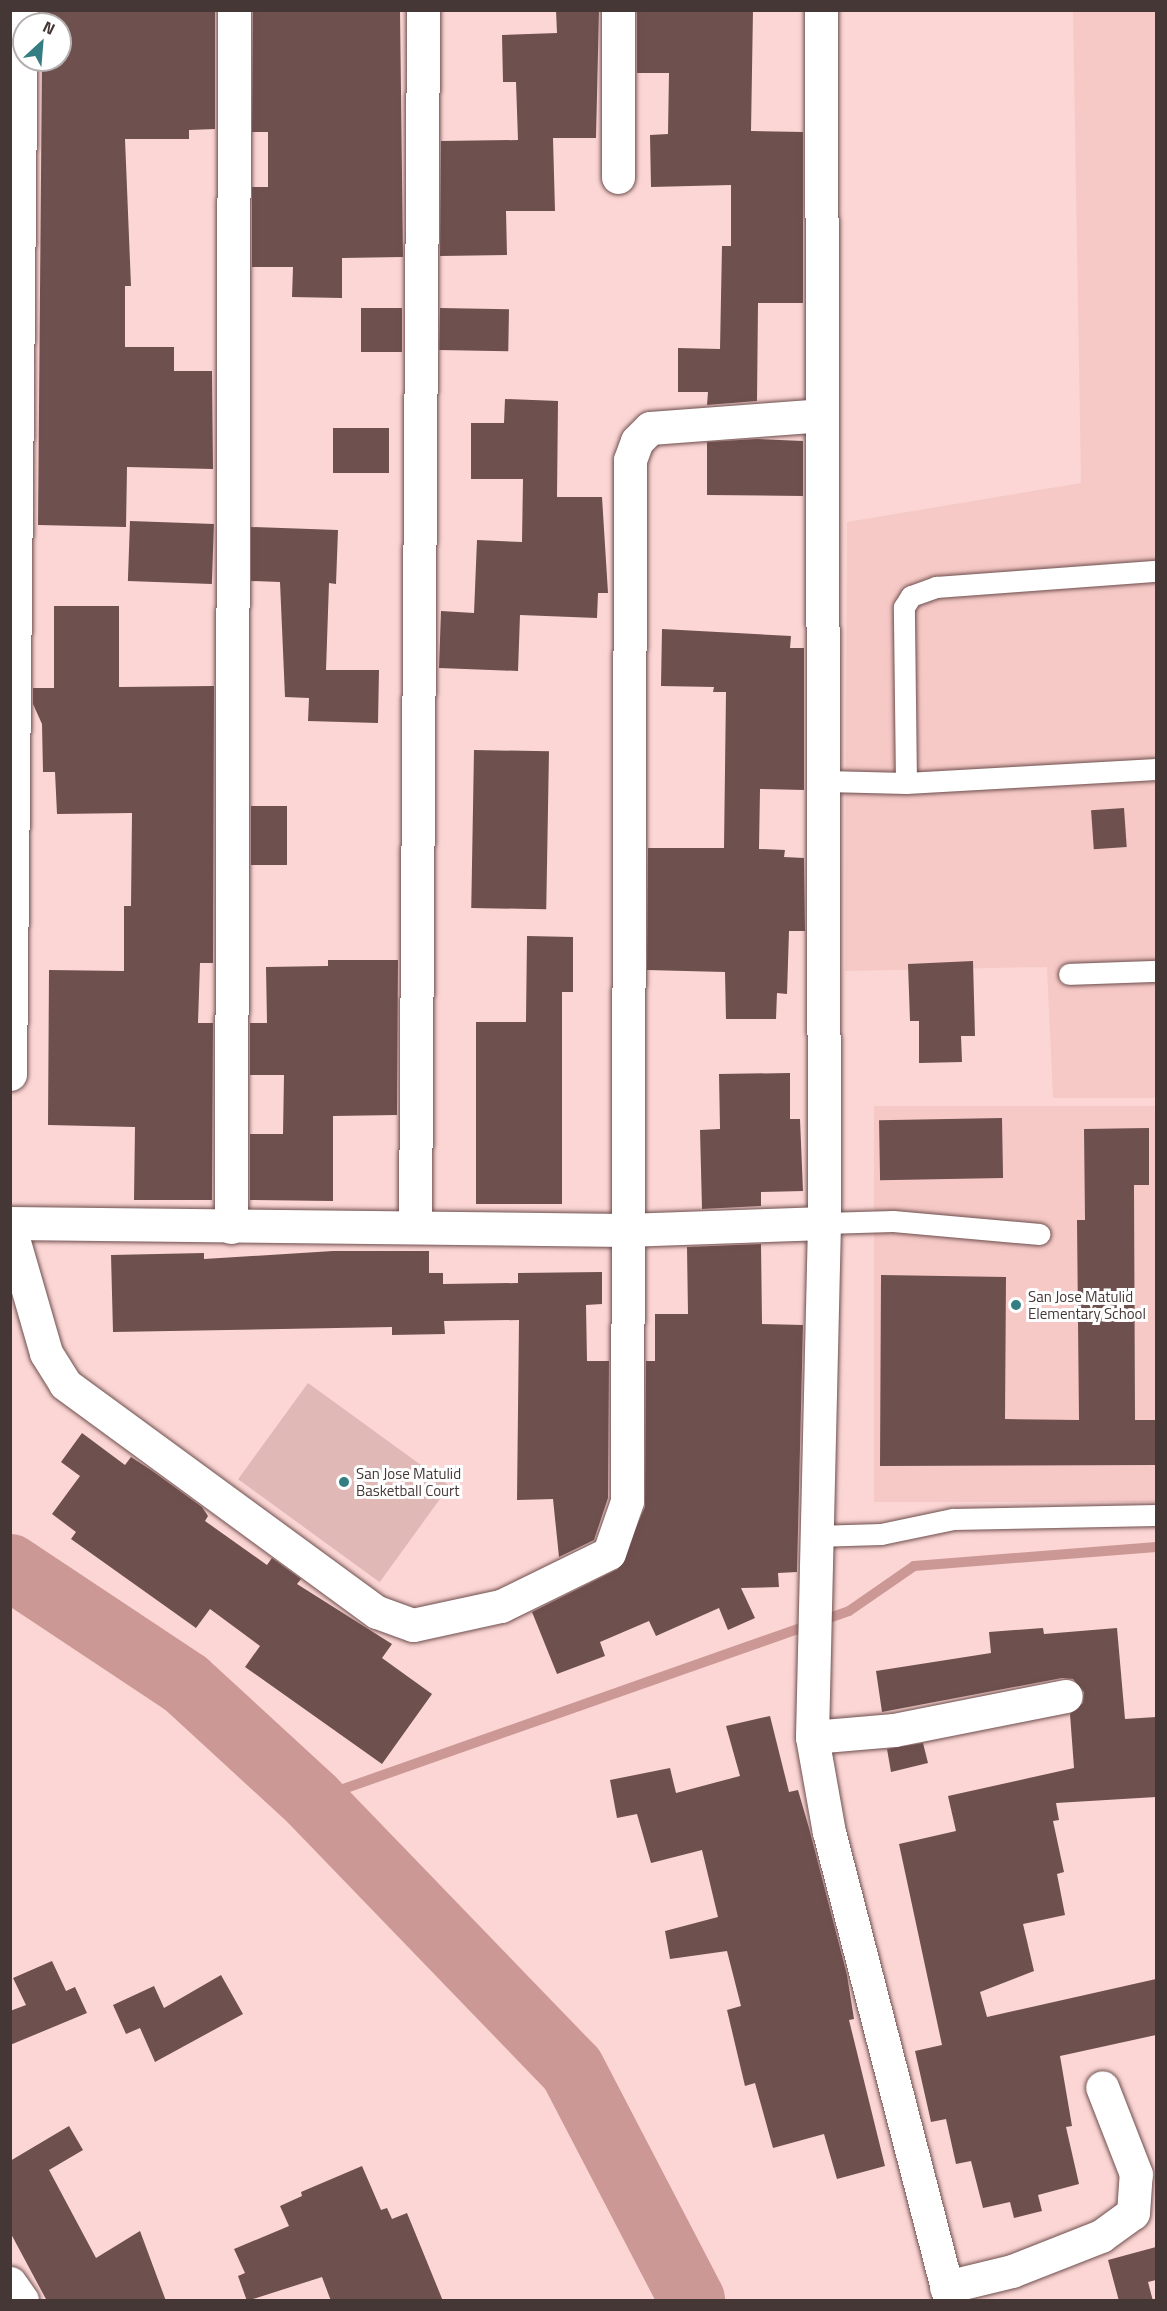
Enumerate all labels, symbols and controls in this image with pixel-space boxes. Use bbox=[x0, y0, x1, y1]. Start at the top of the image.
north arrow bbox=[12, 12, 72, 72]
text: N bbox=[39, 14, 59, 41]
place label: San Jose Matulid Elementary School bbox=[1028, 1287, 1146, 1322]
marker: San Jose Matulid Elementary School bbox=[1009, 1298, 1023, 1312]
place label: San Jose Matulid Basketball Court bbox=[356, 1464, 461, 1499]
marker: San Jose Matulid Basketball Court bbox=[337, 1475, 351, 1489]

